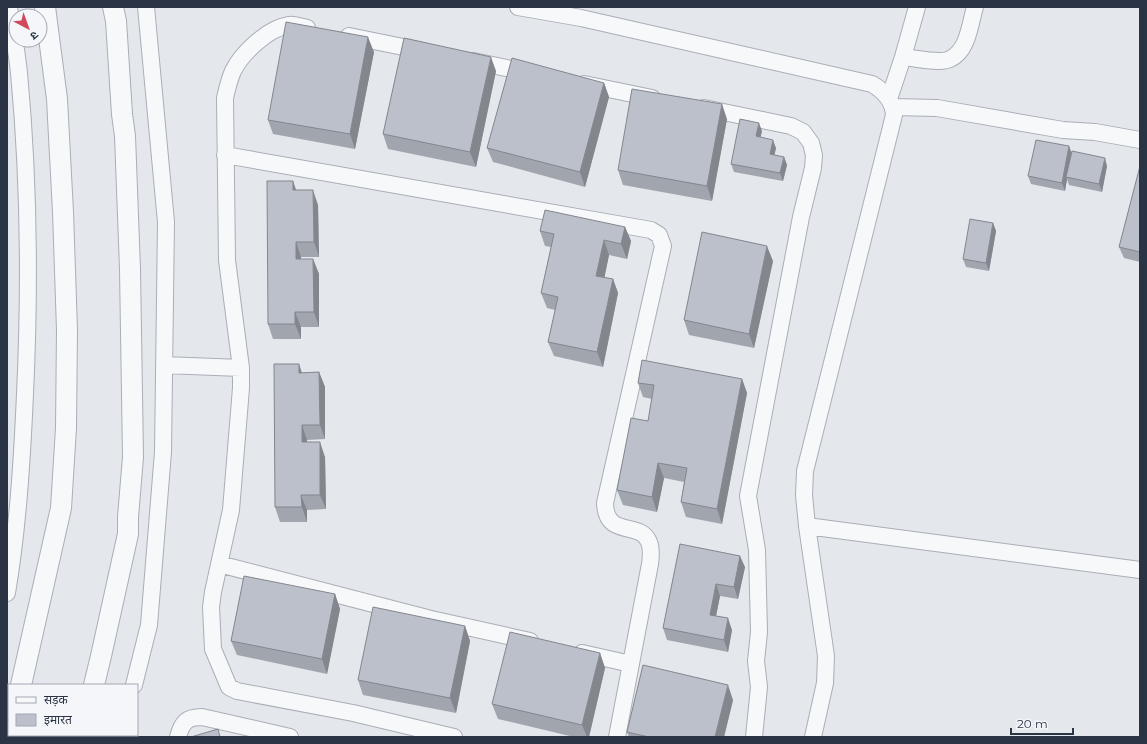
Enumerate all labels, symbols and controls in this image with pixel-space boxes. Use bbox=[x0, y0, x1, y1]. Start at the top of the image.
north arrow bbox=[8, 8, 48, 48]
text: उ bbox=[27, 28, 42, 43]
legend bbox=[8, 684, 138, 736]
text: सड़क bbox=[44, 692, 69, 707]
scale bar bbox=[1011, 710, 1073, 736]
text: इमारत bbox=[44, 712, 73, 727]
text: 20 m bbox=[1017, 716, 1048, 731]

